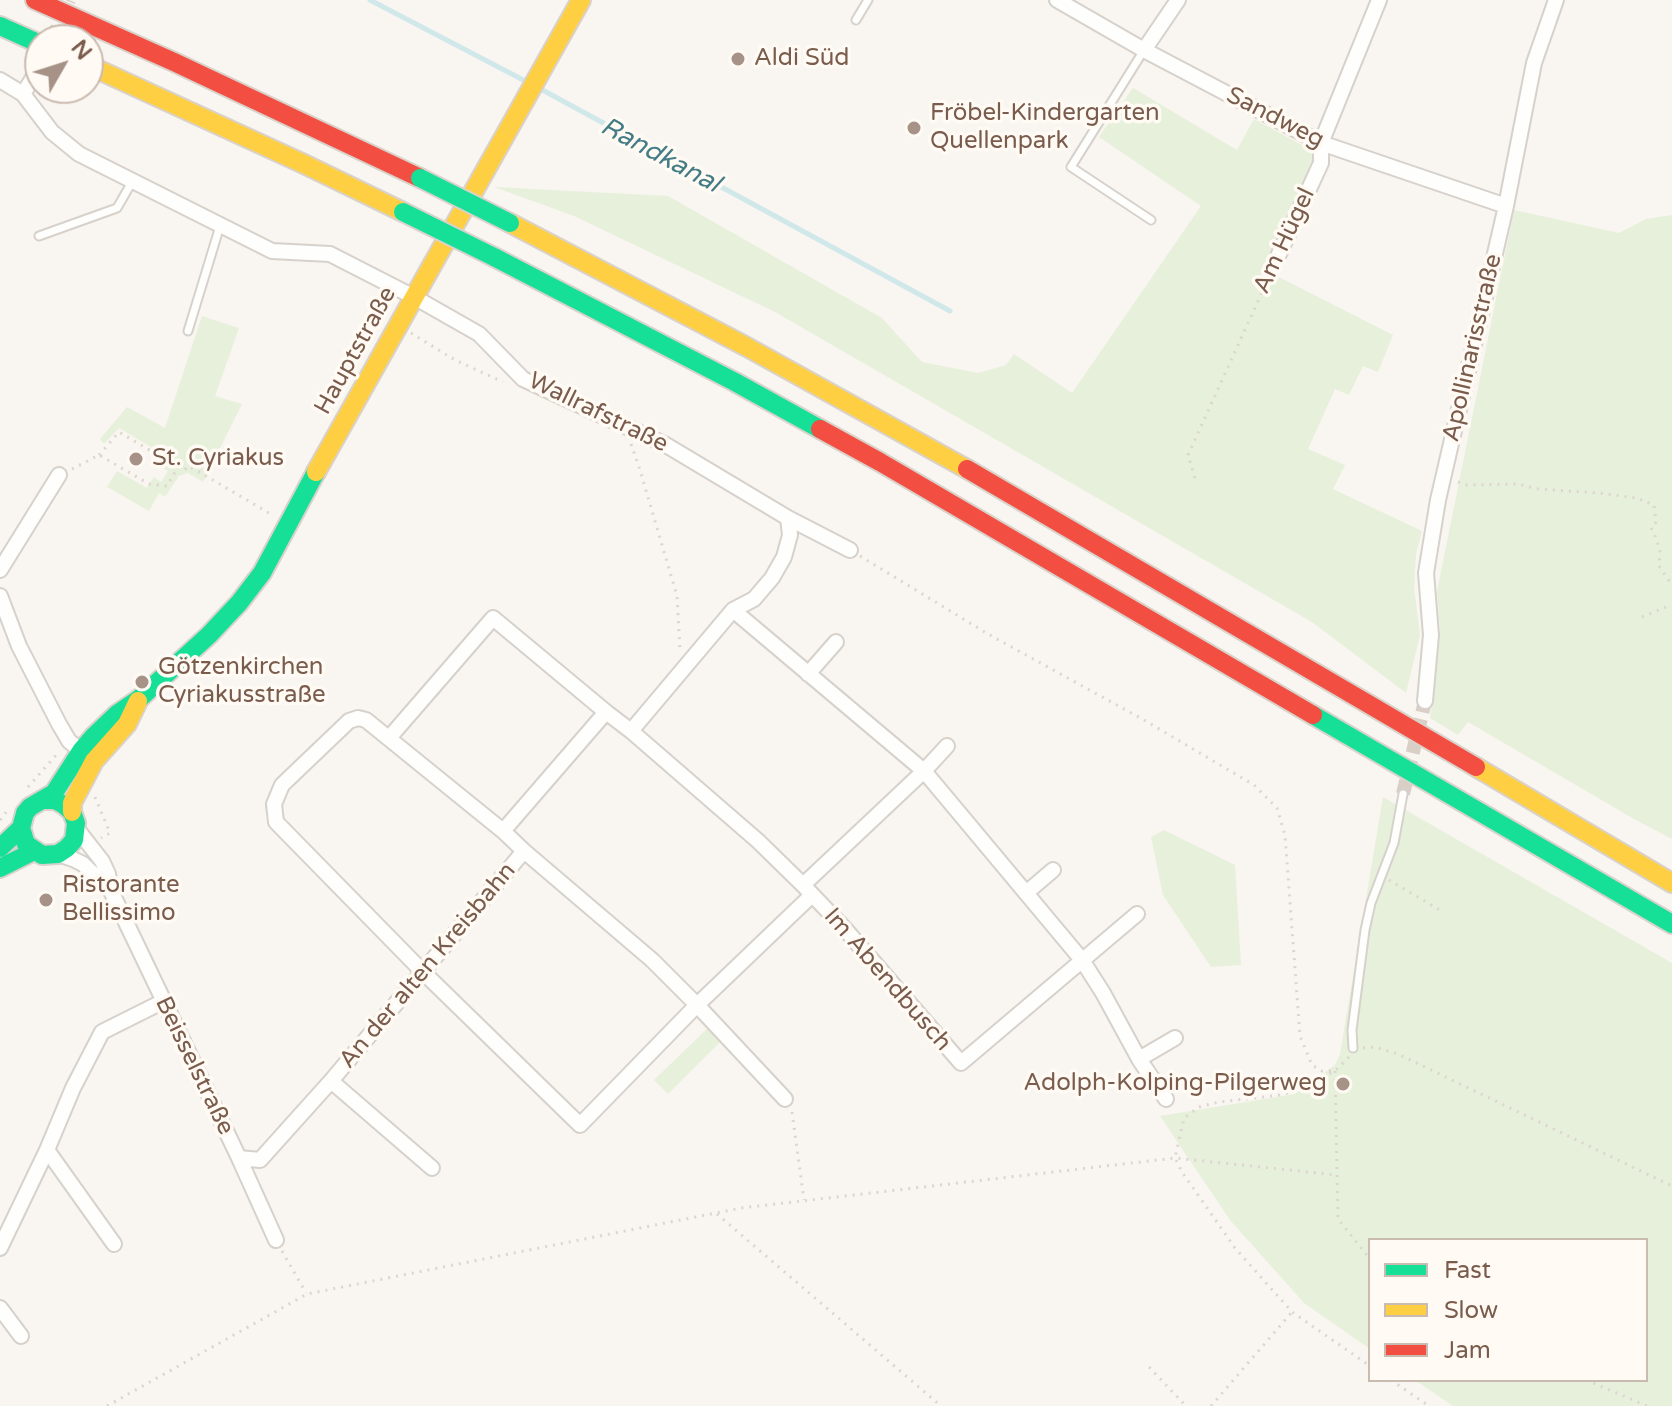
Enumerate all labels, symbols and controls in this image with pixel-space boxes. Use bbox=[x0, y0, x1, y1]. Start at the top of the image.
north arrow bbox=[24, 24, 104, 104]
text: N bbox=[65, 35, 97, 65]
place label: Aldi Süd bbox=[754, 45, 849, 73]
marker: Aldi Süd bbox=[729, 50, 747, 68]
street label: Sandweg bbox=[1221, 81, 1329, 155]
place label: Fröbel-Kindergarten Quellenpark bbox=[930, 100, 1160, 156]
water label: Randkanal bbox=[595, 112, 725, 200]
marker: Fröbel-Kindergarten Quellenpark bbox=[905, 119, 923, 137]
street label: Am Hügel bbox=[1248, 184, 1322, 298]
street label: Apollinarisstraße bbox=[1437, 251, 1509, 445]
street label: Hauptstraße bbox=[309, 282, 403, 420]
street label: Wallrafstraße bbox=[524, 367, 672, 459]
place label: St. Cyriakus bbox=[152, 445, 284, 473]
marker: St. Cyriakus bbox=[127, 450, 145, 468]
place label: Götzenkirchen Cyriakusstraße bbox=[158, 654, 326, 710]
marker: Götzenkirchen Cyriakusstraße bbox=[133, 673, 151, 691]
street label: An der alten Kreisbahn bbox=[334, 857, 522, 1075]
place label: Ristorante Bellissimo bbox=[62, 872, 180, 928]
marker: Ristorante Bellissimo bbox=[37, 891, 55, 909]
street label: Im Abendbusch bbox=[817, 903, 957, 1057]
street label: Beisselstraße bbox=[148, 992, 240, 1140]
place label: Adolph-Kolping-Pilgerweg bbox=[1023, 1070, 1327, 1098]
marker: Adolph-Kolping-Pilgerweg bbox=[1334, 1075, 1352, 1093]
legend bbox=[1368, 1238, 1648, 1382]
text: Fast bbox=[1444, 1256, 1491, 1285]
text: Slow bbox=[1444, 1296, 1498, 1325]
text: Jam bbox=[1444, 1336, 1491, 1365]

